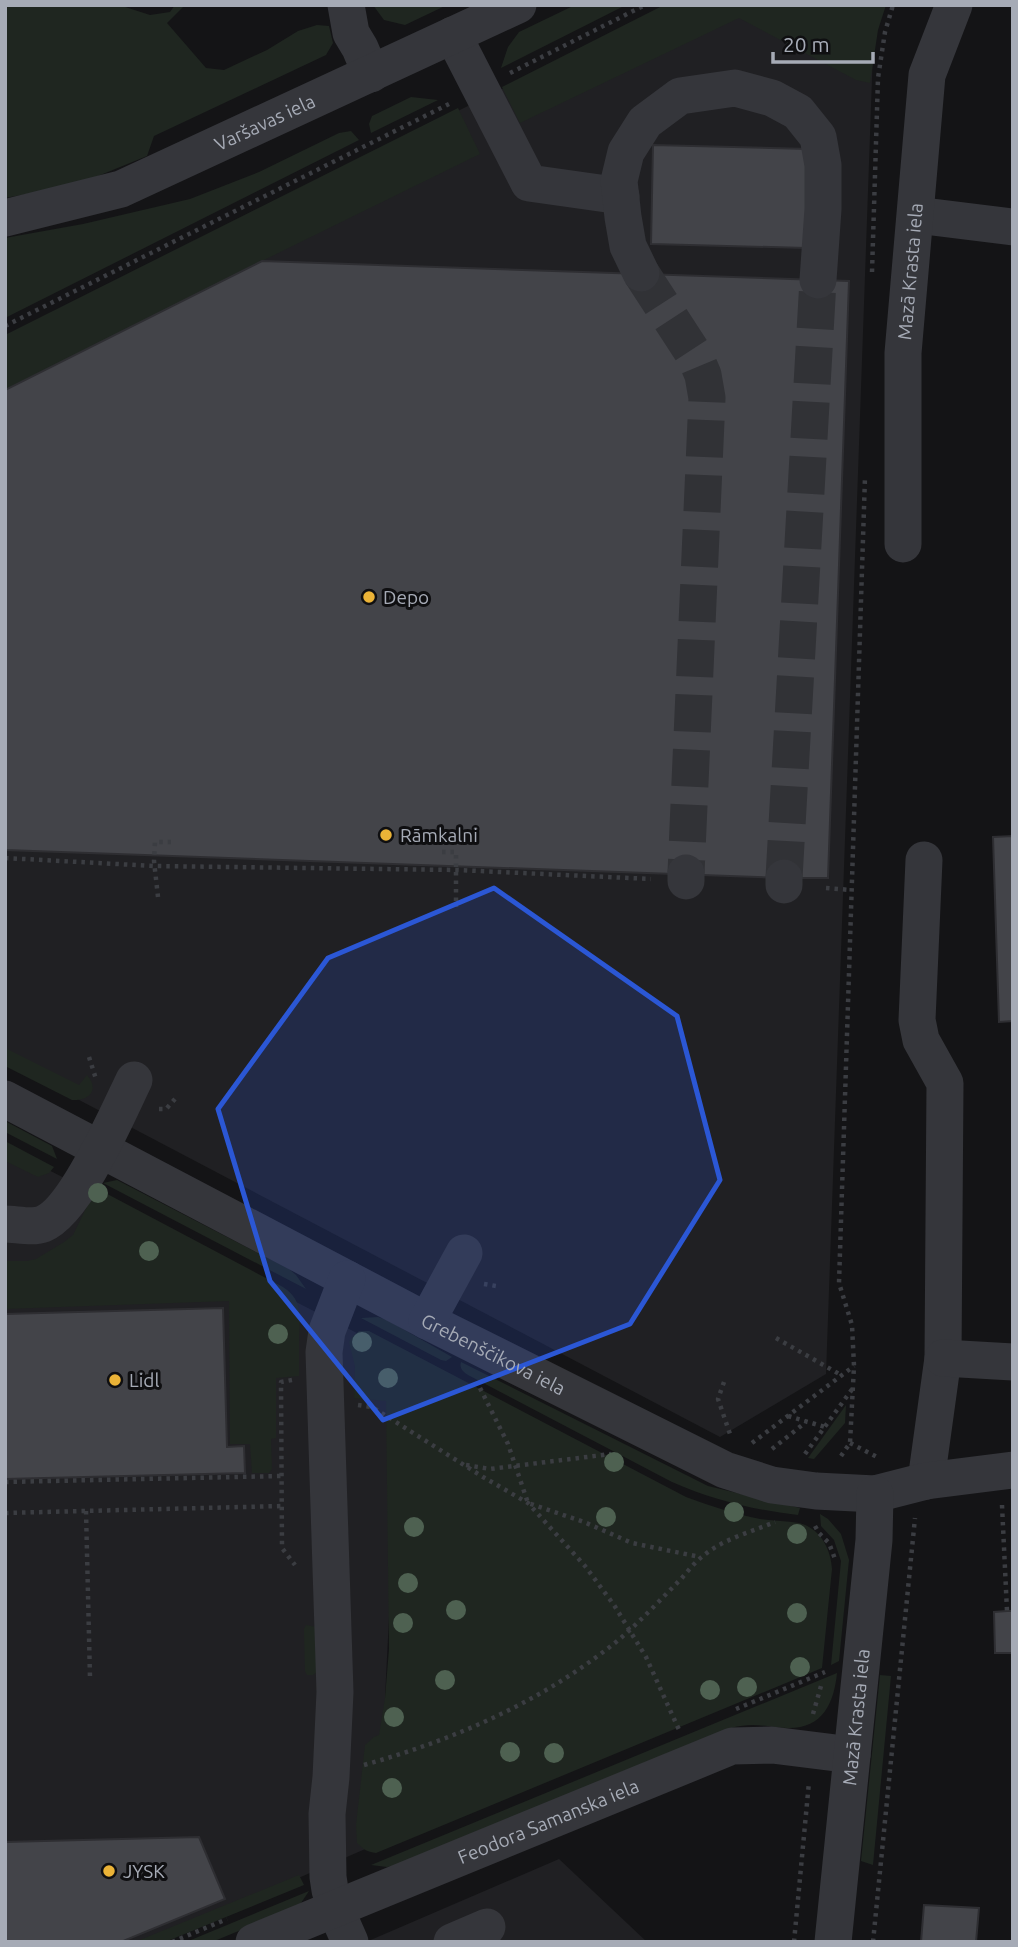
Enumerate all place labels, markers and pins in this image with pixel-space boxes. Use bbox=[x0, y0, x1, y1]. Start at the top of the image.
place label: Depo bbox=[383, 586, 429, 608]
marker: Depo bbox=[361, 589, 377, 605]
place label: Rāmkalni bbox=[400, 824, 478, 846]
marker: Rāmkalni bbox=[378, 827, 394, 843]
place label: Lidl bbox=[129, 1369, 159, 1391]
marker: Lidl bbox=[107, 1372, 123, 1388]
place label: JYSK bbox=[123, 1860, 165, 1882]
marker: JYSK bbox=[101, 1863, 117, 1879]

